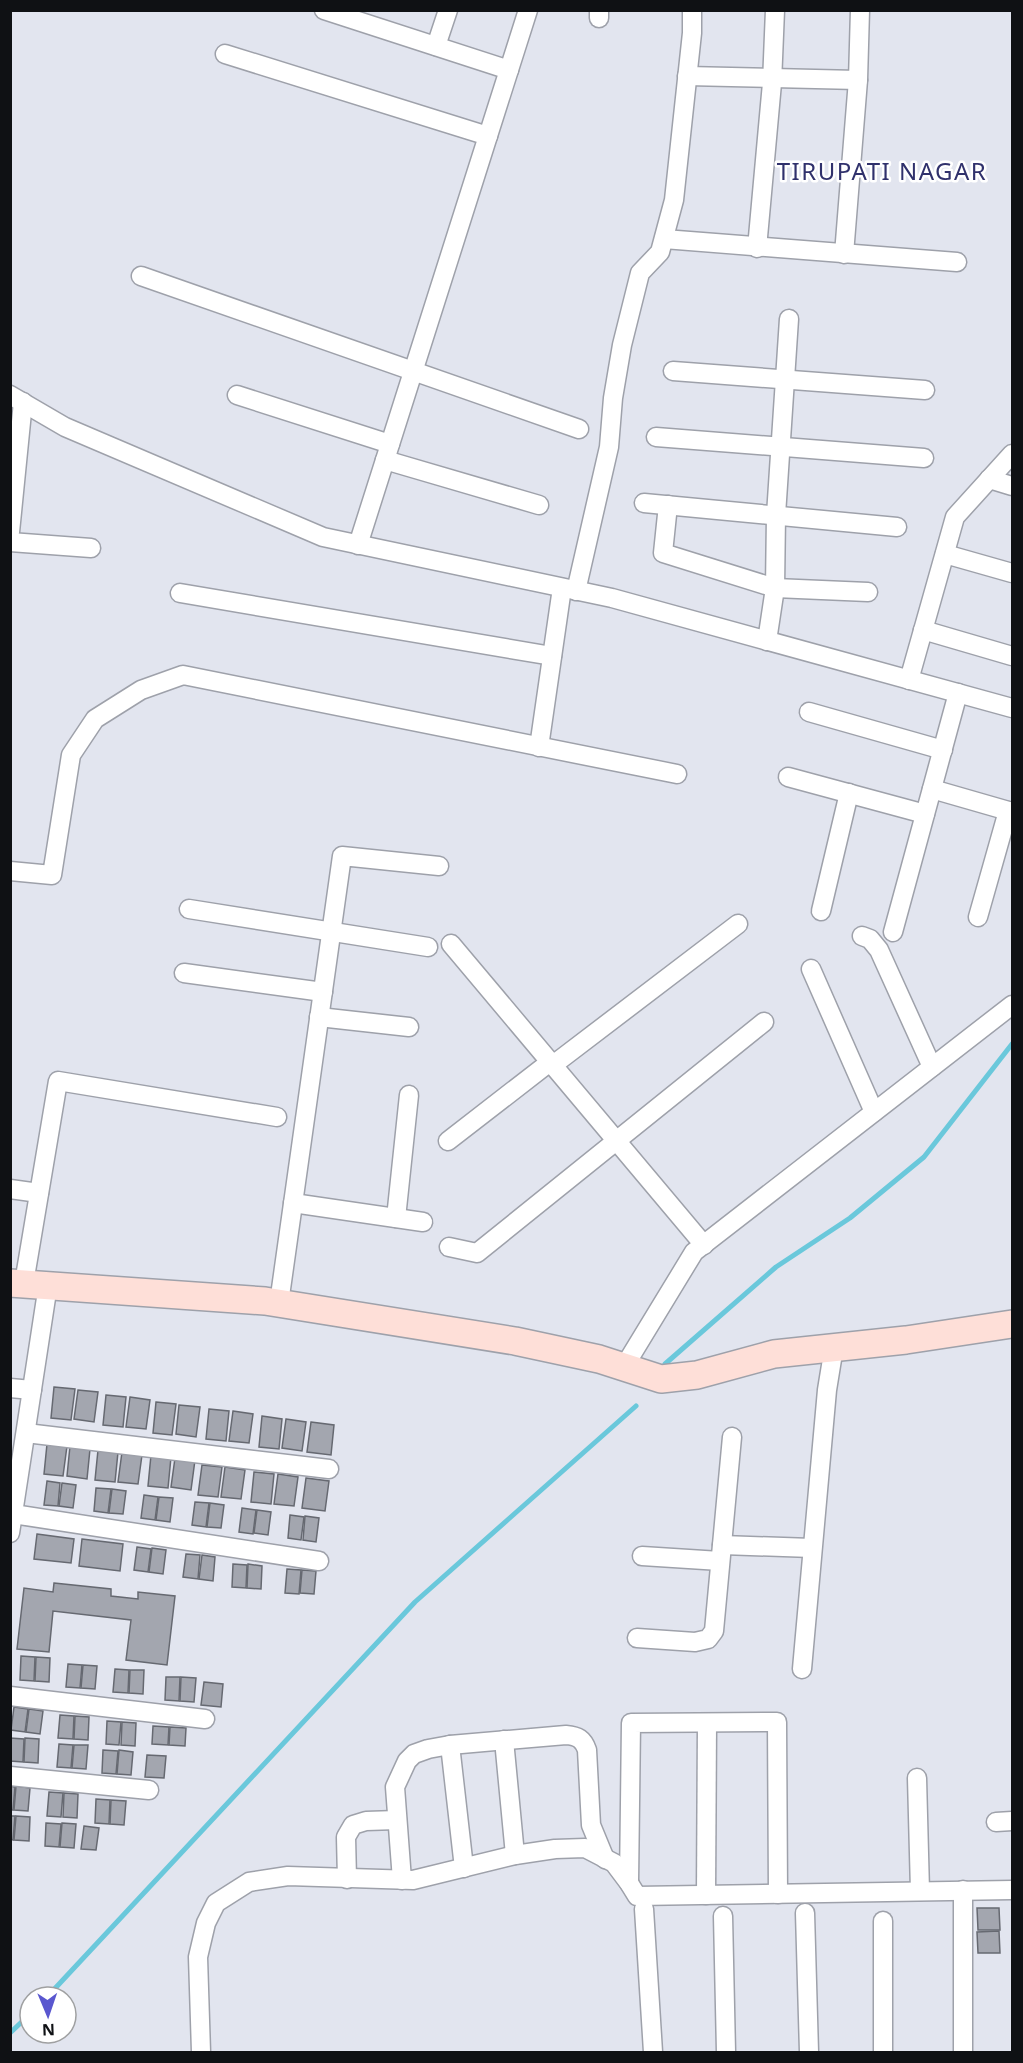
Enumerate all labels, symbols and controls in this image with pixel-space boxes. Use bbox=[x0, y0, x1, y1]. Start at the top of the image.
district label: TIRUPATI NAGAR bbox=[777, 154, 987, 187]
north arrow bbox=[18, 1985, 78, 2045]
text: N bbox=[42, 2019, 55, 2041]

